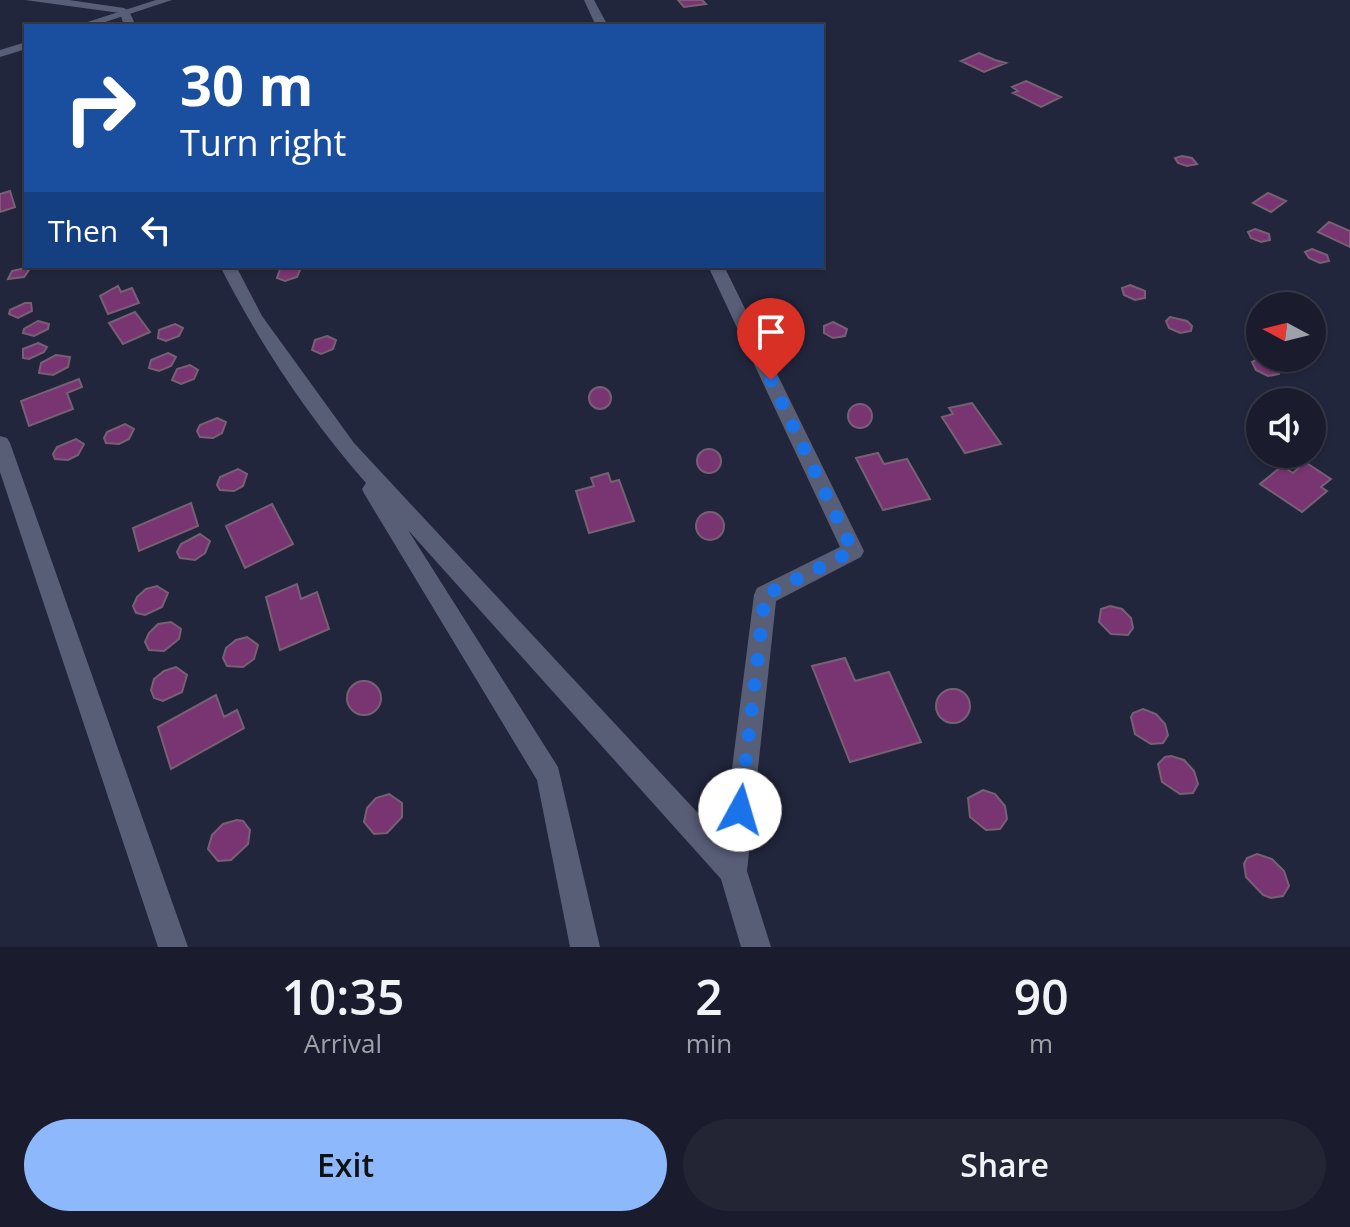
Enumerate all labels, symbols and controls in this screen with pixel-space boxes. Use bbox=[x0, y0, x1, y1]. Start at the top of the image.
text: 30 m bbox=[180, 46, 314, 122]
icon: right bbox=[48, 56, 152, 160]
text: Turn right bbox=[180, 118, 346, 167]
icon: left bbox=[134, 208, 178, 252]
text: Then bbox=[48, 210, 118, 251]
north arrow bbox=[1246, 292, 1326, 372]
map controls bbox=[1246, 292, 1326, 468]
pin bbox=[737, 298, 805, 380]
icon: arrive bbox=[749, 310, 793, 354]
button: sound bbox=[1246, 388, 1326, 468]
position arrow bbox=[698, 768, 782, 852]
text: 10:35 bbox=[281, 964, 404, 1029]
text: 2 bbox=[695, 964, 723, 1029]
text: 90 bbox=[1014, 964, 1069, 1029]
text: Arrival bbox=[304, 1025, 382, 1061]
text: min bbox=[686, 1025, 732, 1061]
text: m bbox=[1029, 1025, 1053, 1061]
button: Exit bbox=[24, 1119, 667, 1211]
button: Share bbox=[683, 1119, 1326, 1211]

